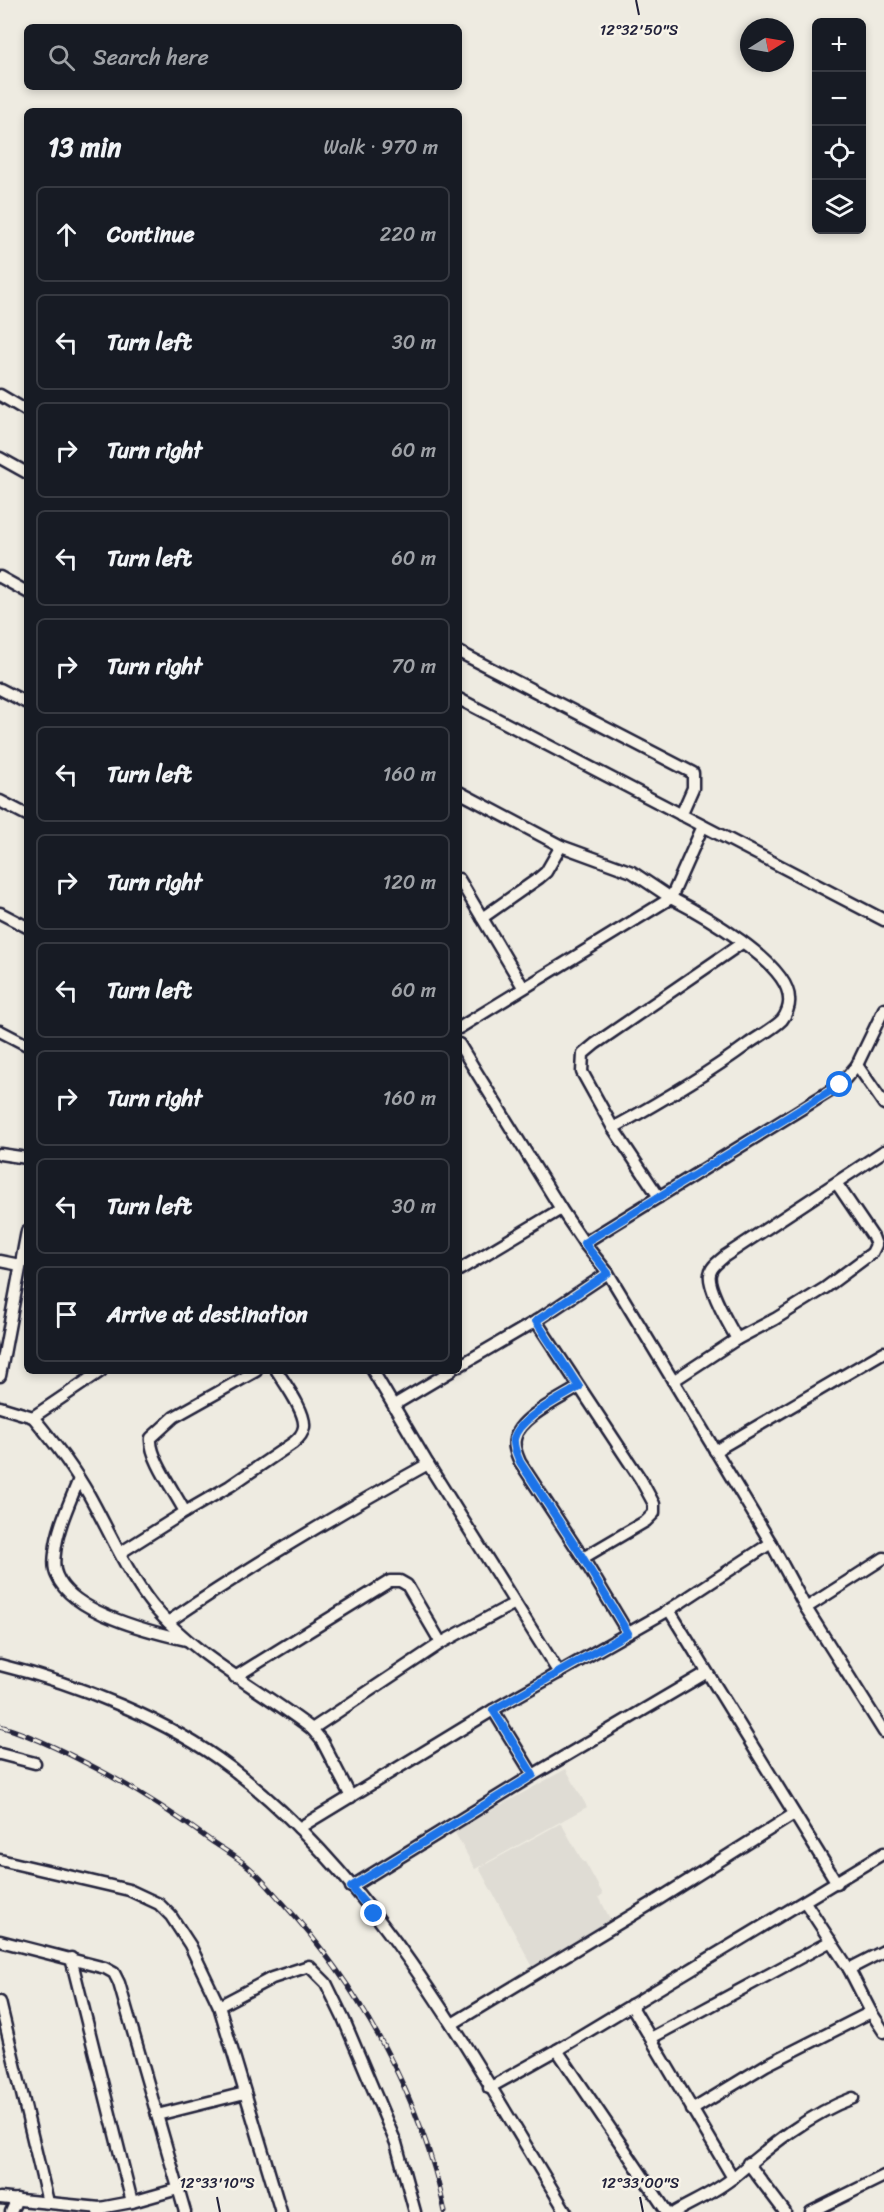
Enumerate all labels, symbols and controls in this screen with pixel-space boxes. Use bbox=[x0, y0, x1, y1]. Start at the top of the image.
text: 12°32'50"S bbox=[600, 17, 679, 43]
north arrow bbox=[740, 18, 794, 72]
map controls bbox=[812, 18, 866, 234]
button: + bbox=[812, 18, 866, 72]
search box bbox=[24, 24, 462, 90]
text: Search here bbox=[93, 38, 209, 77]
icon: search bbox=[45, 41, 78, 74]
button: − bbox=[812, 72, 866, 126]
text: 13 min bbox=[48, 124, 121, 170]
button: locate bbox=[812, 126, 866, 180]
text: Walk · 970 m bbox=[324, 130, 438, 165]
button: layers bbox=[812, 180, 866, 234]
text: Continue bbox=[107, 215, 195, 254]
text: 220 m bbox=[380, 217, 436, 252]
icon: ahead bbox=[50, 218, 83, 251]
text: Turn left bbox=[107, 323, 192, 362]
text: 30 m bbox=[392, 325, 436, 360]
icon: left bbox=[50, 326, 83, 359]
text: Turn right bbox=[107, 431, 202, 470]
text: 60 m bbox=[391, 433, 436, 468]
icon: right bbox=[50, 434, 83, 467]
text: Turn left bbox=[107, 539, 192, 578]
text: 60 m bbox=[391, 541, 436, 576]
icon: left bbox=[50, 542, 83, 575]
text: Turn right bbox=[107, 647, 202, 686]
text: 70 m bbox=[391, 649, 436, 684]
icon: right bbox=[50, 650, 83, 683]
text: Turn left bbox=[107, 755, 192, 794]
text: 160 m bbox=[383, 757, 436, 792]
icon: left bbox=[50, 758, 83, 791]
text: Turn right bbox=[107, 863, 202, 902]
text: 120 m bbox=[383, 865, 436, 900]
icon: right bbox=[50, 866, 83, 899]
text: Turn left bbox=[107, 971, 192, 1010]
text: 60 m bbox=[391, 973, 436, 1008]
icon: left bbox=[50, 974, 83, 1007]
route start bbox=[826, 1071, 852, 1097]
text: Turn right bbox=[107, 1079, 202, 1118]
text: 160 m bbox=[383, 1081, 436, 1116]
icon: right bbox=[50, 1082, 83, 1115]
text: Turn left bbox=[107, 1187, 192, 1226]
text: 30 m bbox=[392, 1189, 436, 1224]
icon: left bbox=[50, 1190, 83, 1223]
text: Arrive at destination bbox=[107, 1295, 308, 1334]
icon: arrive bbox=[50, 1298, 83, 1331]
route end bbox=[360, 1900, 386, 1926]
text: 12°33'10"S bbox=[179, 2170, 255, 2196]
text: 12°33'00"S bbox=[601, 2170, 680, 2196]

